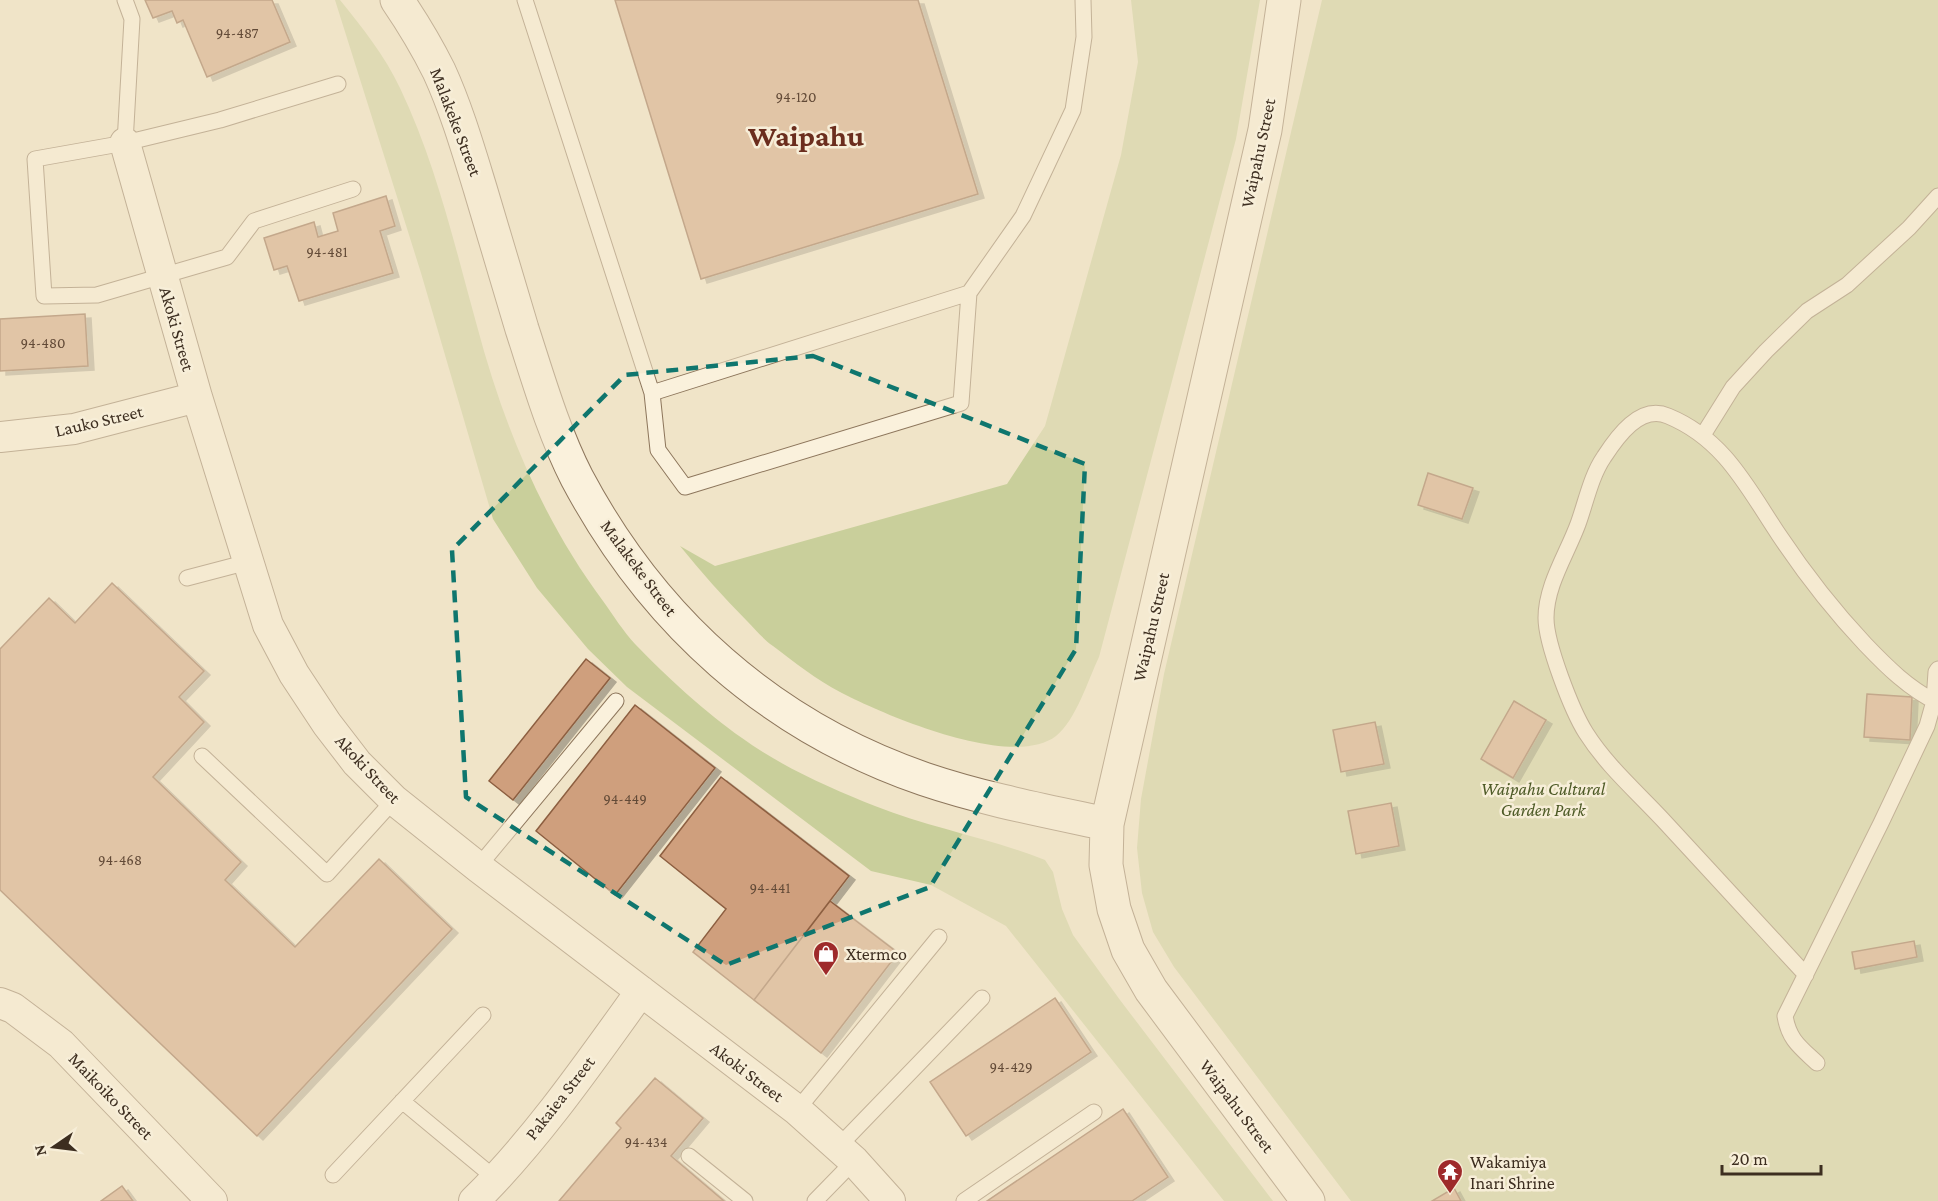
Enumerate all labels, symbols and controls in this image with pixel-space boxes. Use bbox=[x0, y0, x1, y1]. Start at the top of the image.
house number: 94-487 bbox=[216, 25, 258, 41]
street label: Malakeke Street bbox=[426, 65, 486, 180]
house number: 94-120 bbox=[776, 89, 817, 105]
street label: Waipahu Street bbox=[1237, 95, 1280, 210]
district label: Waipahu bbox=[747, 119, 864, 152]
house number: 94-481 bbox=[306, 244, 348, 260]
street label: Akoki Street bbox=[155, 285, 199, 374]
house number: 94-480 bbox=[21, 335, 65, 351]
street label: Lauko Street bbox=[53, 401, 146, 441]
street label: Malakeke Street bbox=[597, 516, 682, 621]
street label: Waipahu Street bbox=[1129, 570, 1173, 683]
street label: Akoki Street bbox=[331, 731, 406, 808]
park label: Waipahu Cultural Garden Park bbox=[1481, 779, 1606, 820]
house number: 94-449 bbox=[603, 791, 647, 807]
house number: 94-468 bbox=[98, 852, 142, 868]
house number: 94-441 bbox=[749, 880, 791, 896]
shop icon: Xtermco bbox=[811, 939, 841, 977]
place label: Xtermco bbox=[846, 944, 907, 964]
street label: Akoki Street bbox=[706, 1038, 788, 1107]
street label: Maikoiko Street bbox=[65, 1048, 158, 1144]
street label: Pakaiea Street bbox=[521, 1051, 599, 1144]
street label: Waipahu Street bbox=[1196, 1056, 1279, 1157]
house number: 94-429 bbox=[989, 1059, 1033, 1075]
north arrow bbox=[24, 1117, 84, 1177]
house number: 94-434 bbox=[624, 1134, 668, 1150]
scale bar bbox=[1722, 1138, 1821, 1176]
text: N bbox=[30, 1143, 49, 1158]
text: 20 m bbox=[1731, 1149, 1768, 1169]
place label: Wakamiya Inari Shrine bbox=[1470, 1152, 1555, 1193]
temple icon: Wakamiya Inari Shrine bbox=[1435, 1157, 1465, 1195]

